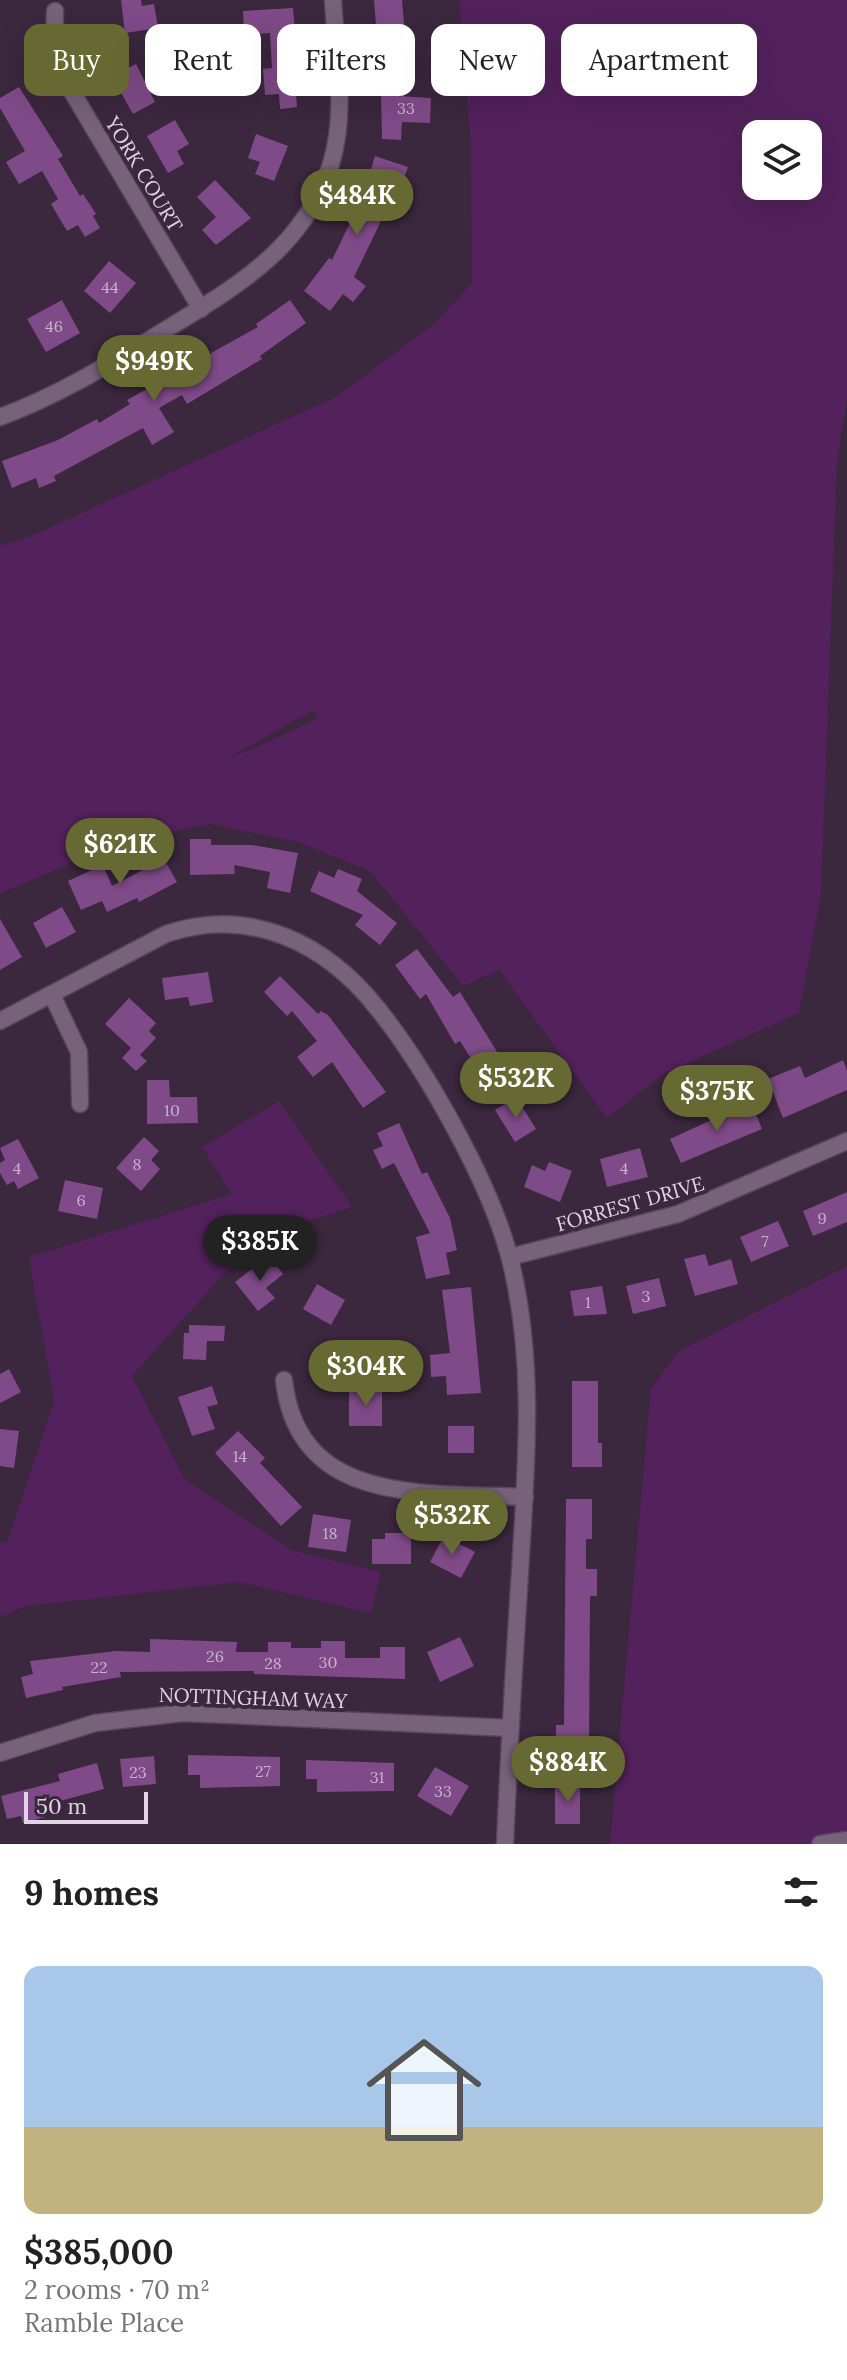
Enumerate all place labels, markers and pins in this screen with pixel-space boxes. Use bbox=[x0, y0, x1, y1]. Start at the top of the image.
pin: $484K bbox=[301, 169, 413, 237]
pin: $949K bbox=[98, 335, 210, 403]
pin: $621K bbox=[64, 818, 176, 886]
pin: $532K bbox=[460, 1052, 572, 1120]
pin: $375K bbox=[661, 1065, 773, 1133]
pin: $385K bbox=[204, 1215, 316, 1283]
pin: $304K bbox=[310, 1340, 422, 1408]
pin: $532K bbox=[396, 1489, 508, 1557]
pin: $884K bbox=[512, 1736, 624, 1804]

